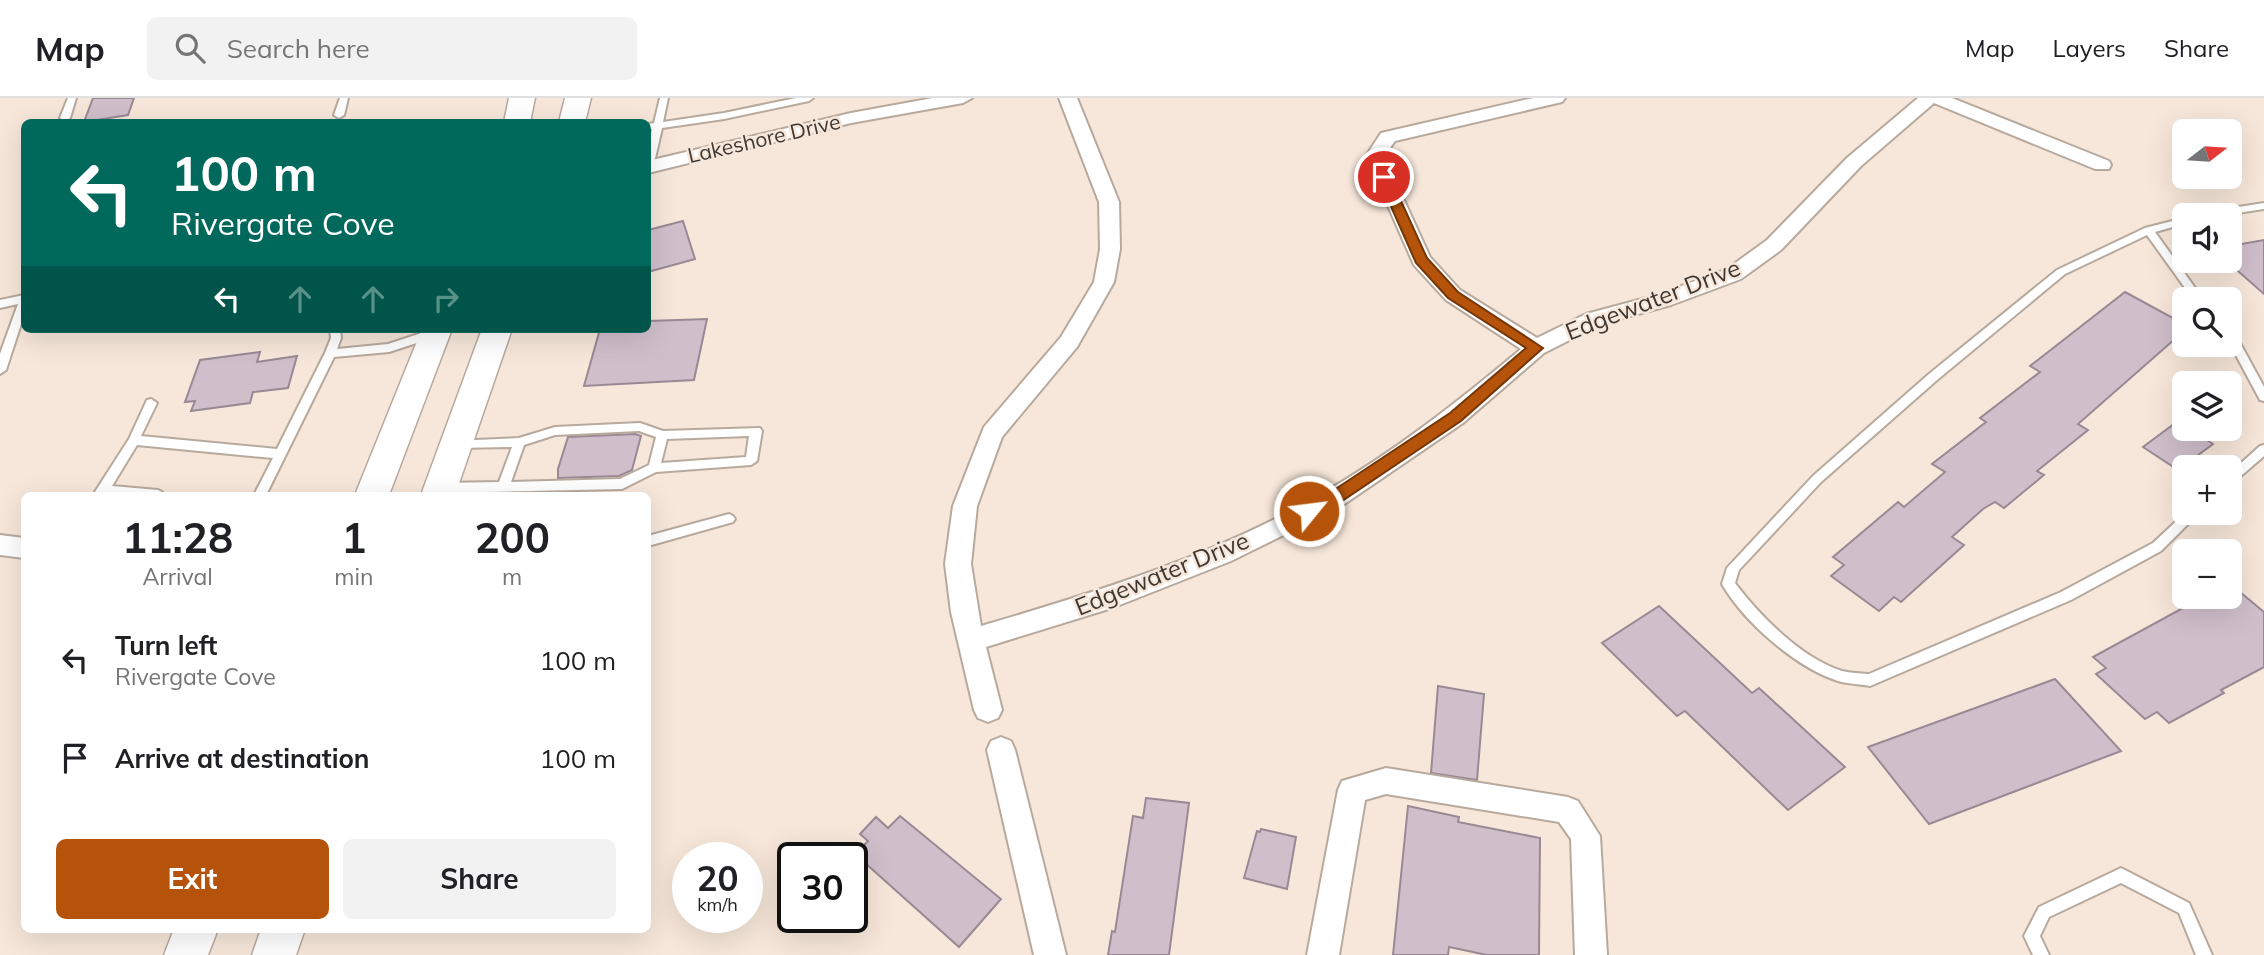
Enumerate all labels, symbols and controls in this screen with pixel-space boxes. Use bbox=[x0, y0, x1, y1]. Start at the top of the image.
search box bbox=[147, 17, 637, 80]
text: Map bbox=[35, 28, 105, 69]
icon: search bbox=[171, 29, 209, 67]
text: Search here bbox=[227, 32, 370, 65]
text: Map bbox=[1965, 33, 2014, 63]
text: Layers bbox=[2052, 33, 2126, 63]
text: Share bbox=[2164, 33, 2229, 63]
street label: Lakeshore Drive bbox=[685, 108, 843, 168]
north arrow bbox=[2172, 119, 2242, 189]
map controls bbox=[2172, 119, 2242, 609]
text: 100 m bbox=[171, 142, 317, 203]
icon: left bbox=[56, 147, 147, 238]
pin bbox=[1354, 147, 1414, 207]
icon: arrive bbox=[1365, 158, 1403, 196]
text: Rivergate Cove bbox=[171, 203, 395, 243]
button: sound bbox=[2172, 203, 2242, 273]
street label: Edgewater Drive bbox=[1561, 252, 1744, 346]
icon: left bbox=[208, 280, 246, 318]
icon: ahead bbox=[281, 280, 319, 318]
icon: ahead bbox=[354, 280, 392, 318]
icon: right bbox=[427, 280, 465, 318]
button: search bbox=[2172, 287, 2242, 357]
button: layers bbox=[2172, 371, 2242, 441]
button: + bbox=[2172, 455, 2242, 525]
position arrow bbox=[1272, 474, 1346, 548]
text: 11:28 bbox=[122, 511, 233, 564]
text: 1 bbox=[341, 511, 366, 564]
text: 200 bbox=[474, 511, 550, 564]
street label: Edgewater Drive bbox=[1070, 524, 1253, 622]
button: − bbox=[2172, 539, 2242, 609]
text: Arrival bbox=[142, 562, 213, 591]
text: min bbox=[334, 562, 373, 591]
text: m bbox=[502, 562, 522, 591]
text: Turn left bbox=[115, 629, 217, 662]
icon: left bbox=[56, 641, 94, 679]
text: 100 m bbox=[540, 644, 616, 677]
text: Rivergate Cove bbox=[115, 662, 276, 691]
icon: arrive bbox=[56, 739, 94, 777]
text: Arrive at destination bbox=[115, 742, 370, 775]
text: 100 m bbox=[540, 742, 616, 775]
button: Exit bbox=[56, 839, 329, 919]
button: Share bbox=[343, 839, 616, 919]
speed limit sign: 30 bbox=[777, 842, 868, 933]
text: 20 bbox=[696, 856, 739, 900]
text: km/h bbox=[697, 893, 738, 916]

